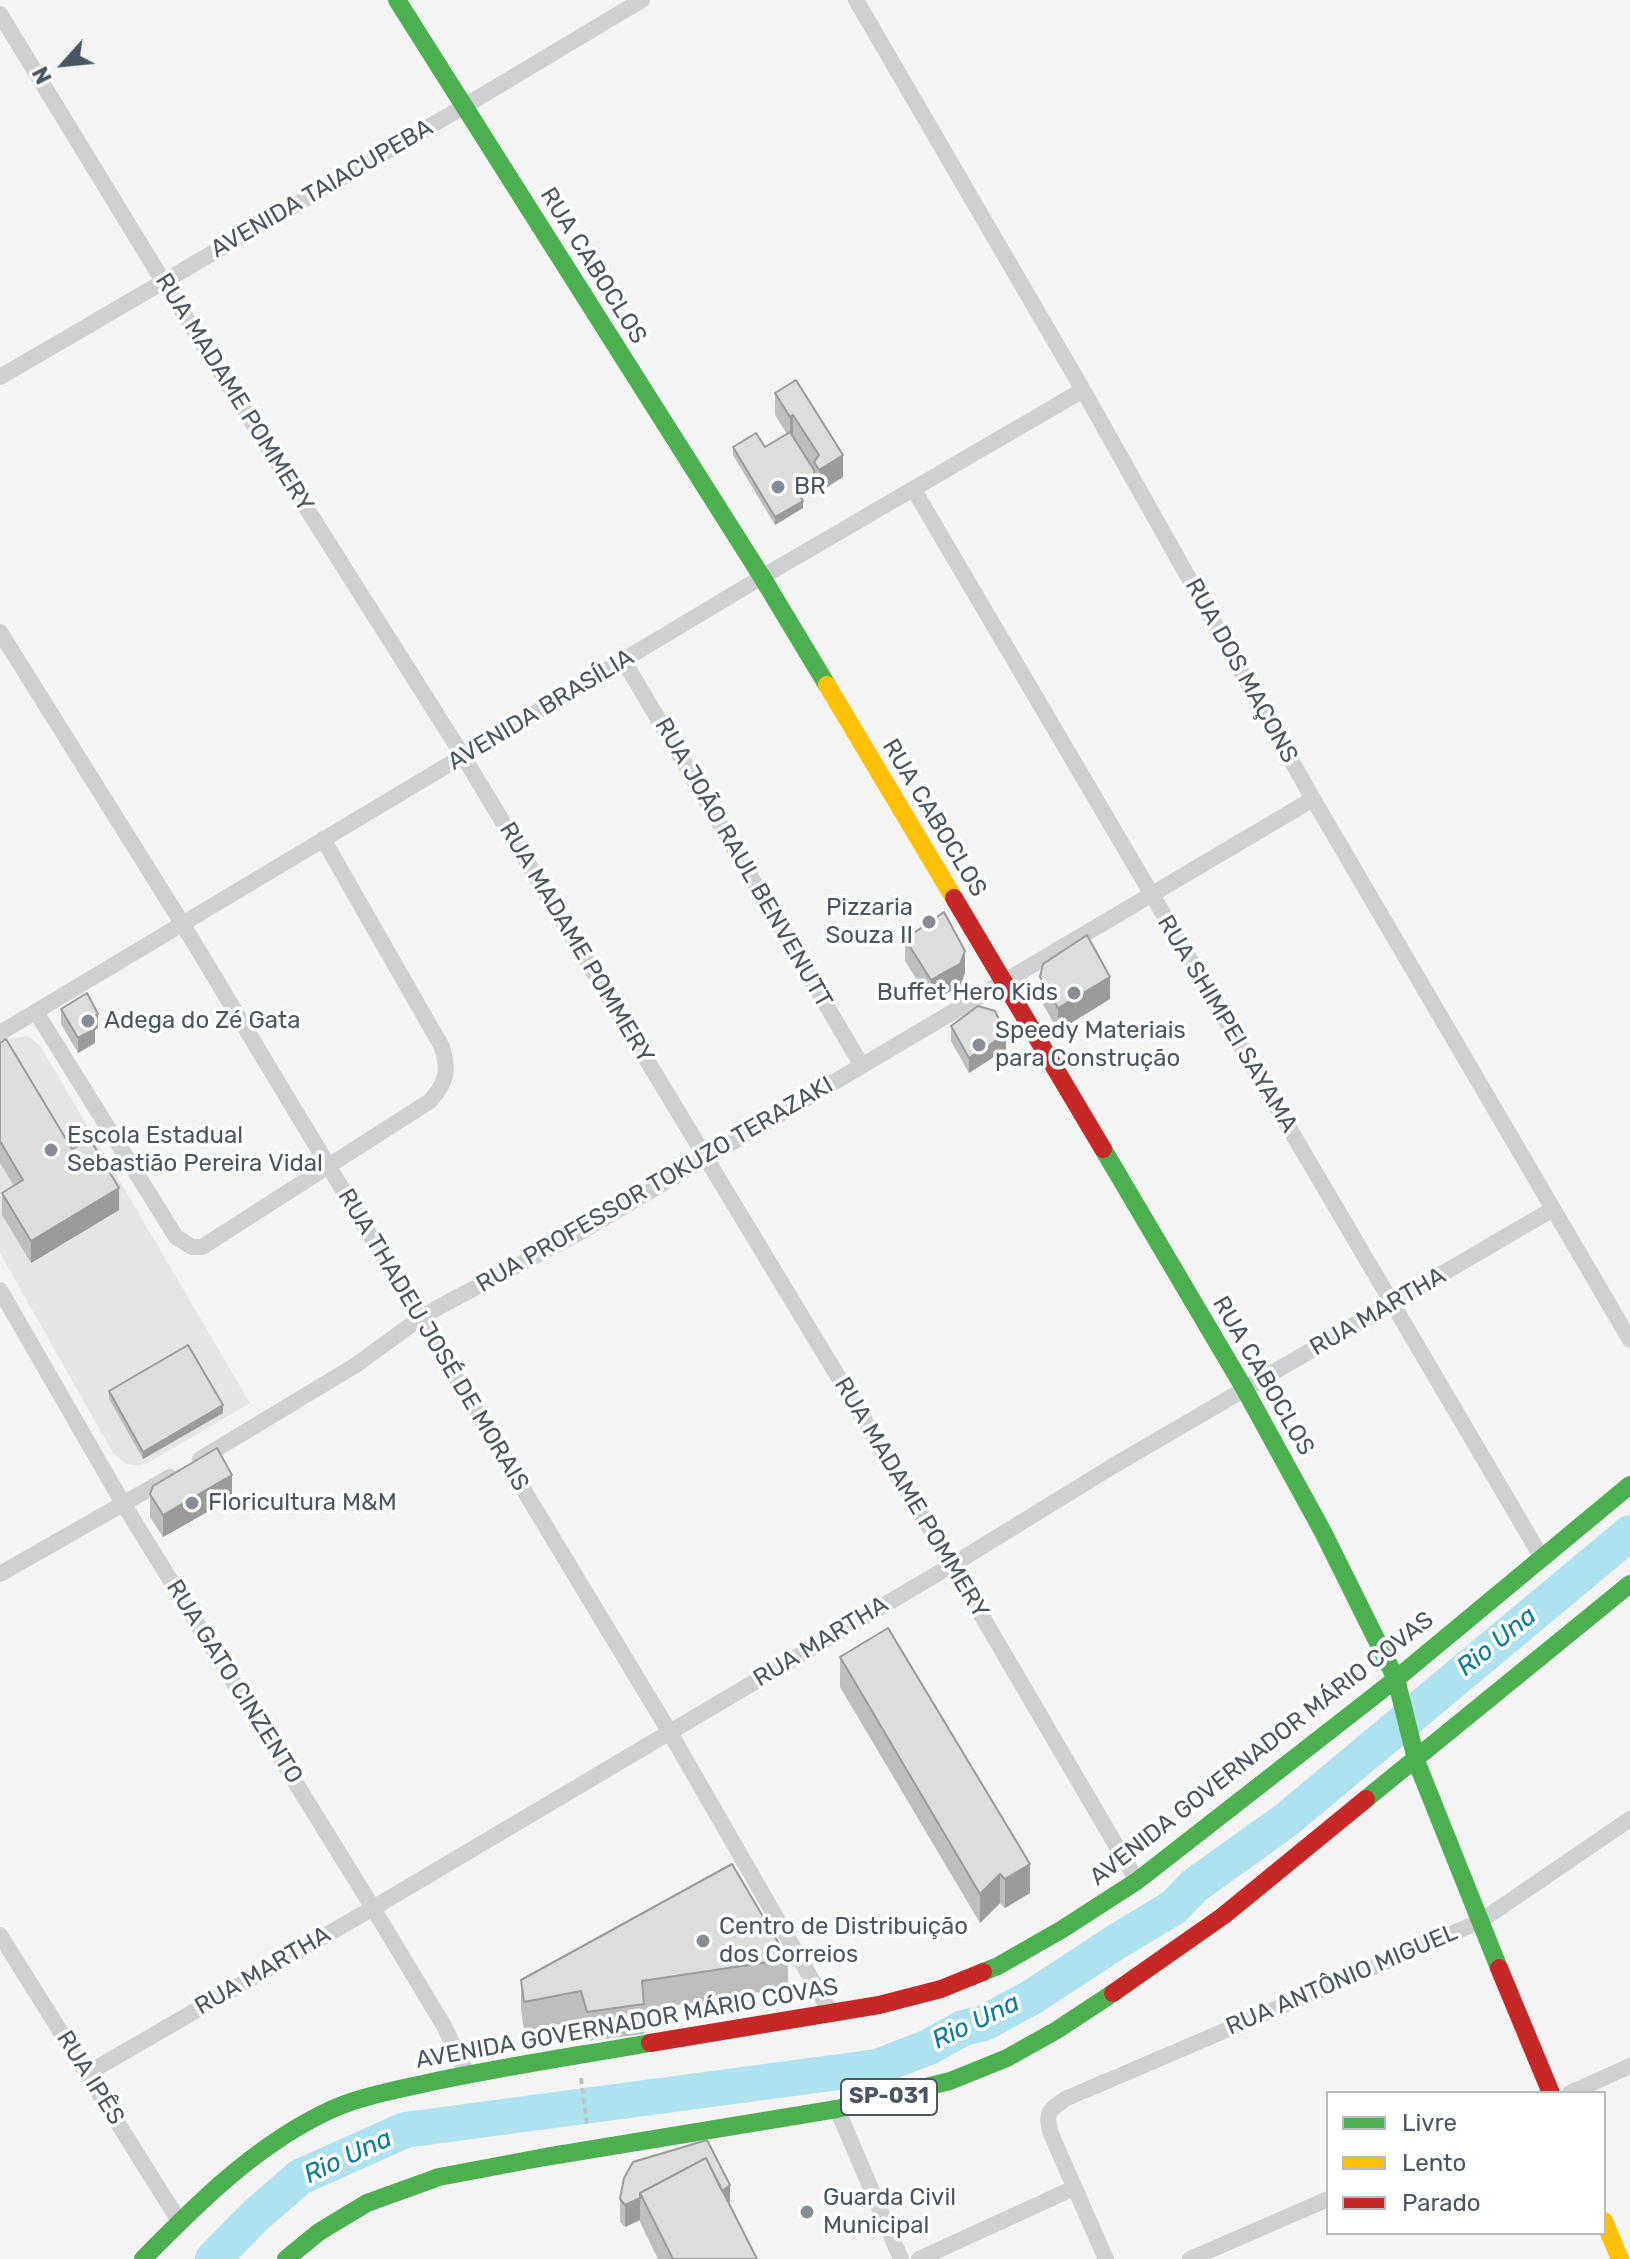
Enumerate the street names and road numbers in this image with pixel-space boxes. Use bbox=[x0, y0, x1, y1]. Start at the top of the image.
street label: AVENIDA TAIACUPEBA bbox=[206, 114, 438, 264]
street label: RUA CABOCLOS bbox=[533, 183, 653, 349]
street label: RUA MADAME POMMERY bbox=[149, 268, 319, 518]
street label: RUA DOS MAÇONS bbox=[1178, 574, 1304, 768]
street label: AVENIDA BRASÍLIA bbox=[443, 643, 639, 777]
street label: RUA JOÃO RAUL BENVENUTT bbox=[648, 713, 838, 1013]
street label: RUA CABOCLOS bbox=[876, 734, 992, 902]
street label: RUA MADAME POMMERY bbox=[493, 817, 659, 1069]
street label: RUA SHIMPEI SAYAMA bbox=[1151, 910, 1303, 1138]
street label: RUA PROFESSOR TOKUZO TERAZAKI bbox=[472, 1071, 838, 1299]
street label: RUA THADEU JOSÉ DE MORAIS bbox=[331, 1184, 535, 1496]
street label: RUA MARTHA bbox=[1305, 1262, 1451, 1362]
street label: RUA CABOCLOS bbox=[1206, 1291, 1320, 1461]
street label: RUA MADAME POMMERY bbox=[828, 1372, 994, 1624]
street label: RUA GATO CINZENTO bbox=[160, 1575, 308, 1789]
street label: RUA MARTHA bbox=[748, 1591, 894, 1693]
street label: AVENIDA GOVERNADOR MÁRIO COVAS bbox=[1084, 1606, 1440, 1892]
street label: RUA ANTÔNIO MIGUEL bbox=[1222, 1918, 1462, 2042]
street label: RUA MARTHA bbox=[190, 1921, 336, 2021]
street label: AVENIDA GOVERNADOR MÁRIO COVAS bbox=[414, 1973, 840, 2075]
street label: RUA IPÊS bbox=[50, 2026, 130, 2130]
road number: SP-031 bbox=[841, 2079, 937, 2115]

